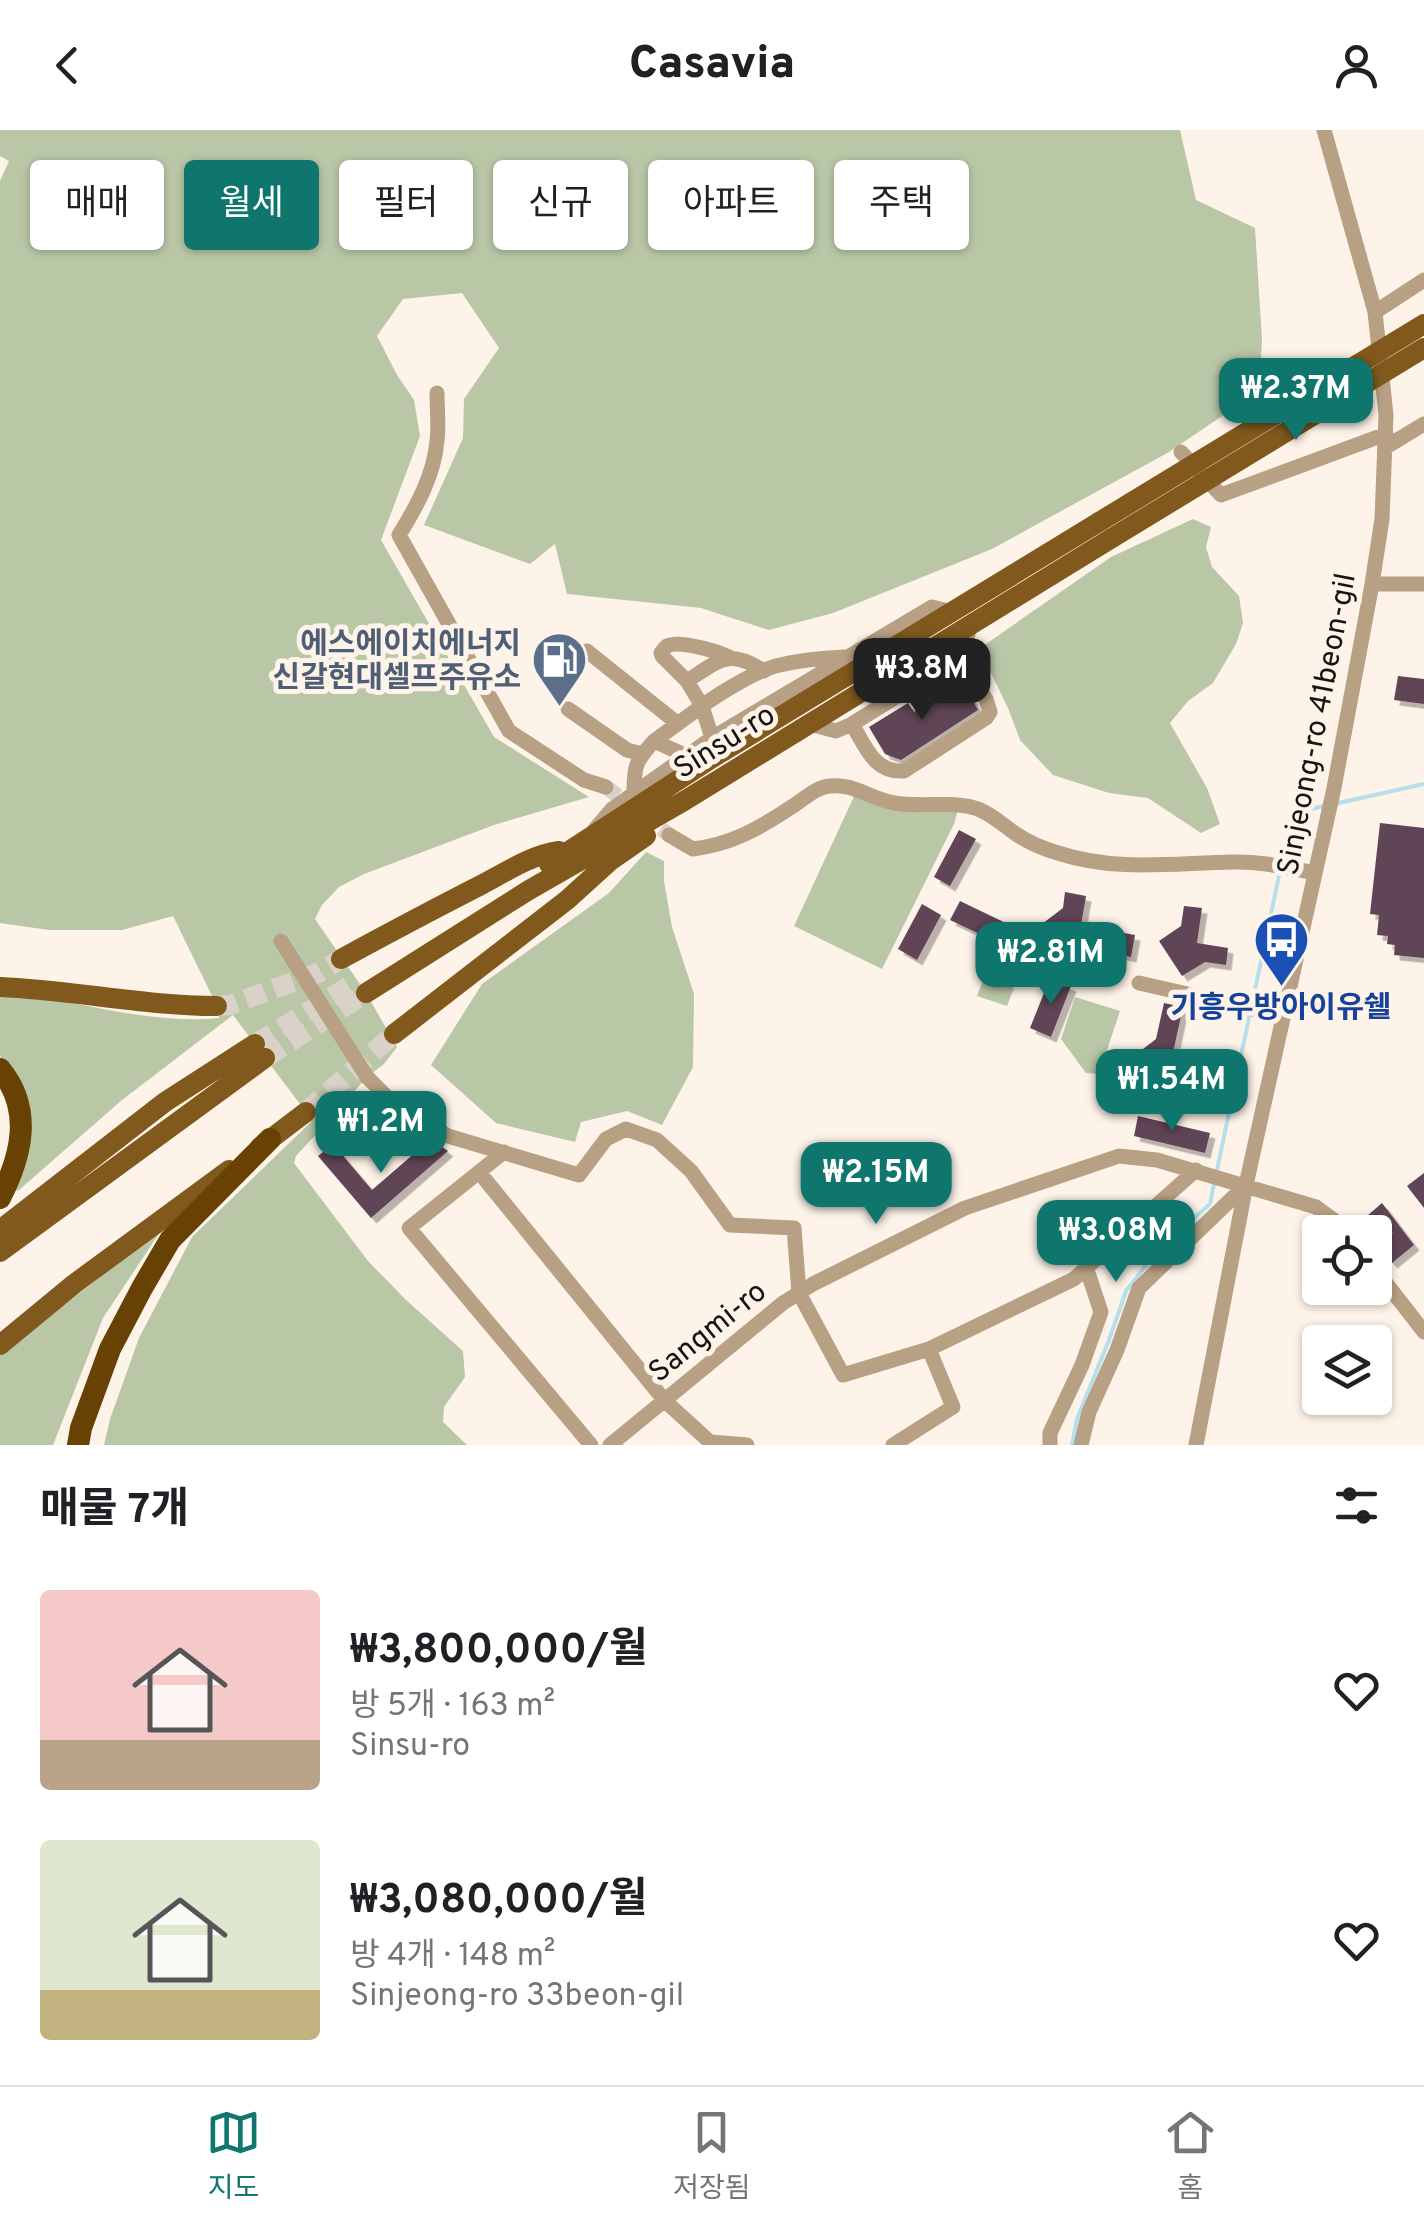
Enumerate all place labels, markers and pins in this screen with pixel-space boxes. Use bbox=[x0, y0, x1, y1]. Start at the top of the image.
pin: ₩2.37M bbox=[1215, 358, 1377, 443]
place label: 에스에이치에너지 신갈현대셀프주유소 bbox=[273, 627, 521, 698]
fuel station icon: 에스에이치에너지 신갈현대셀프주유소 bbox=[530, 630, 590, 709]
pin: ₩3.8M bbox=[852, 638, 992, 723]
bus stop icon: 기흥우방아이유쉘 bbox=[1251, 909, 1311, 988]
pin: ₩2.81M bbox=[970, 922, 1132, 1007]
place label: 기흥우방아이유쉘 bbox=[1171, 991, 1391, 1028]
pin: ₩1.54M bbox=[1091, 1049, 1253, 1134]
pin: ₩1.2M bbox=[311, 1091, 451, 1176]
pin: ₩2.15M bbox=[795, 1142, 957, 1227]
pin: ₩3.08M bbox=[1035, 1200, 1197, 1285]

